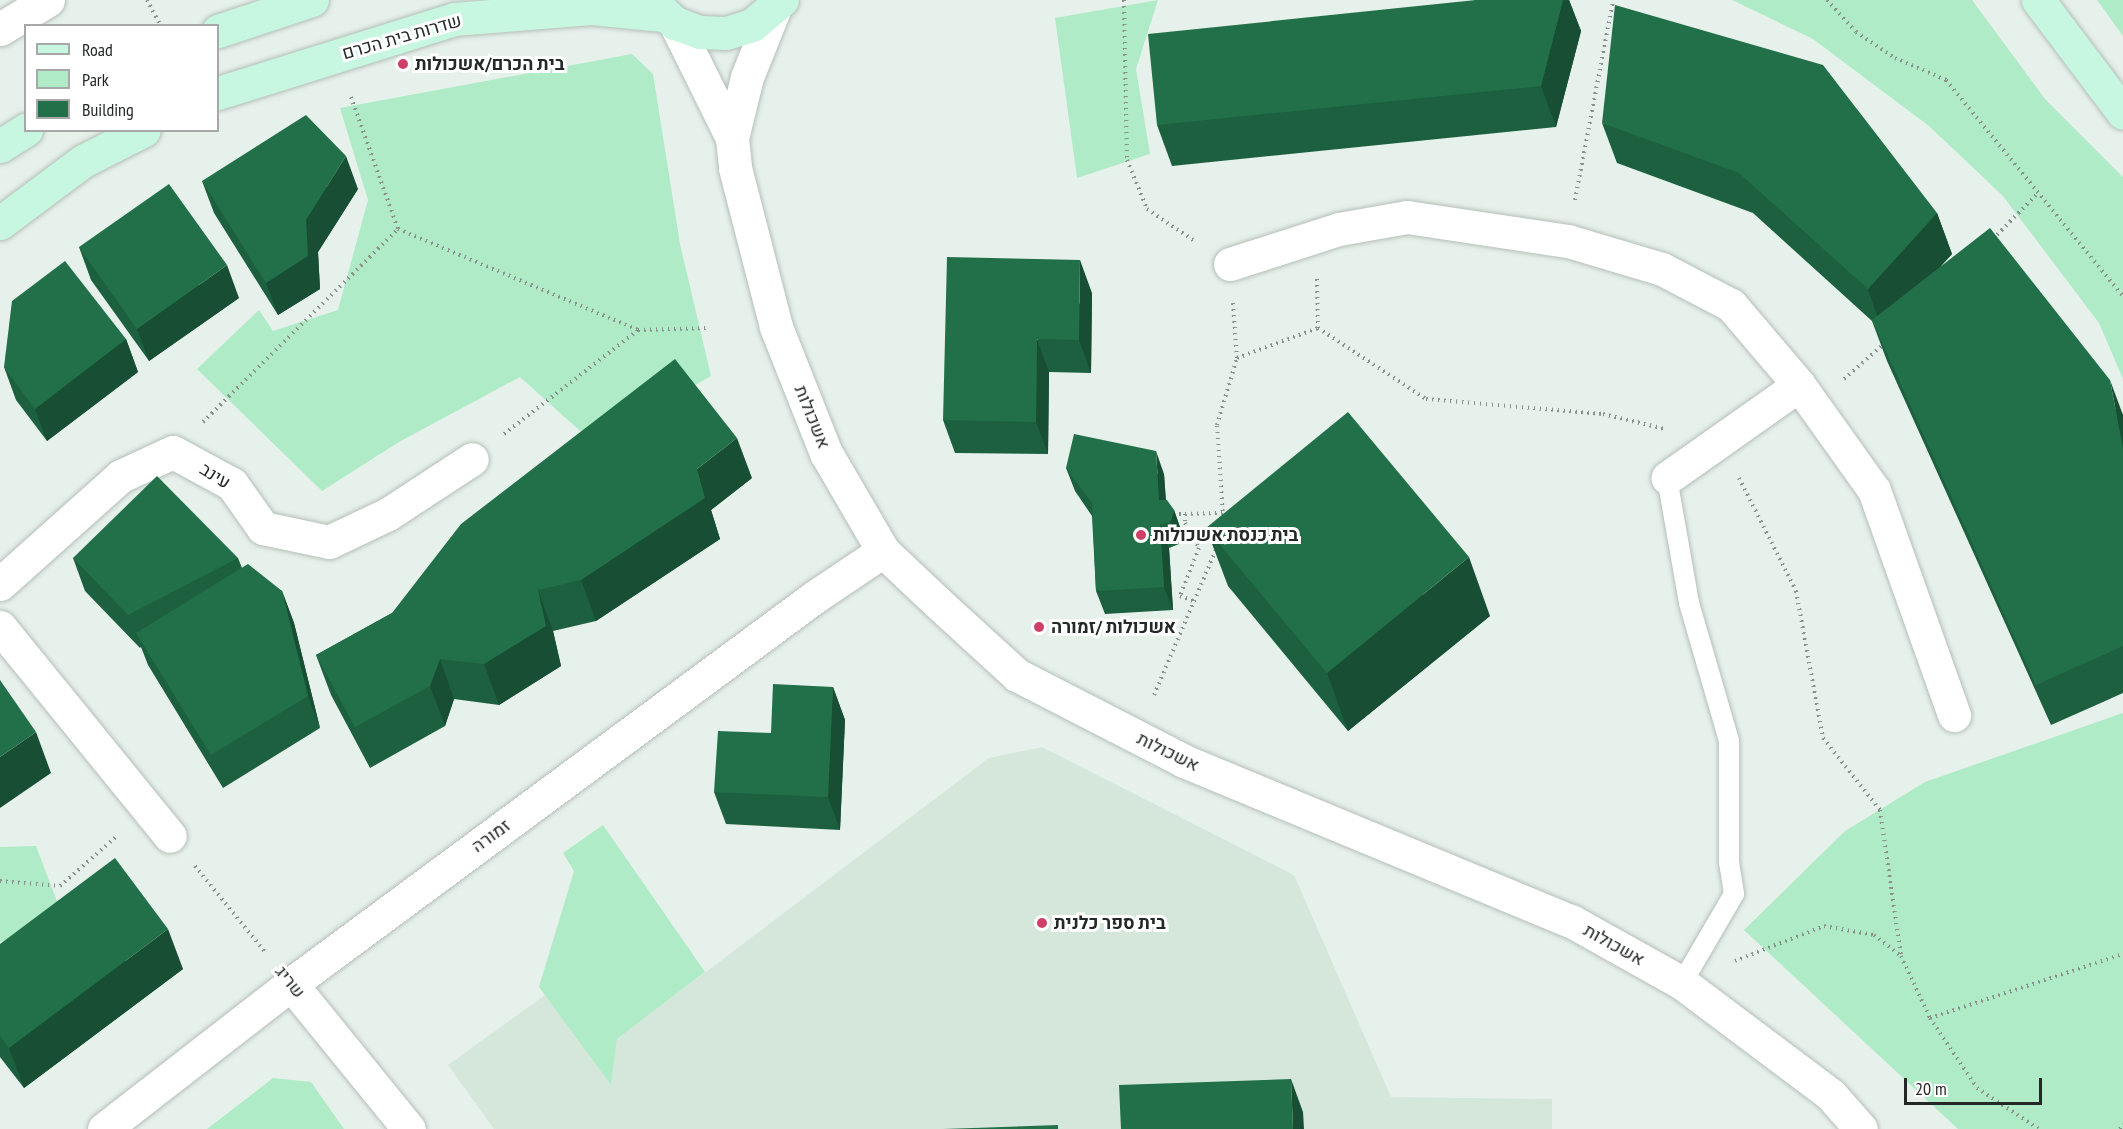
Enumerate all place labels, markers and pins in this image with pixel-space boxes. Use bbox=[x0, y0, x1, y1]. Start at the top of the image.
place label: בית הכרם/אשכולות bbox=[415, 53, 565, 75]
marker: בית הכרם/אשכולות bbox=[396, 57, 410, 71]
place label: בית כנסת אשכולות bbox=[1153, 524, 1298, 546]
marker: בית כנסת אשכולות bbox=[1134, 528, 1148, 542]
place label: אשכולות /זמורה bbox=[1051, 616, 1176, 638]
marker: אשכולות /זמורה bbox=[1032, 620, 1046, 634]
place label: בית ספר כלנית bbox=[1054, 912, 1166, 934]
marker: בית ספר כלנית bbox=[1035, 916, 1049, 930]

